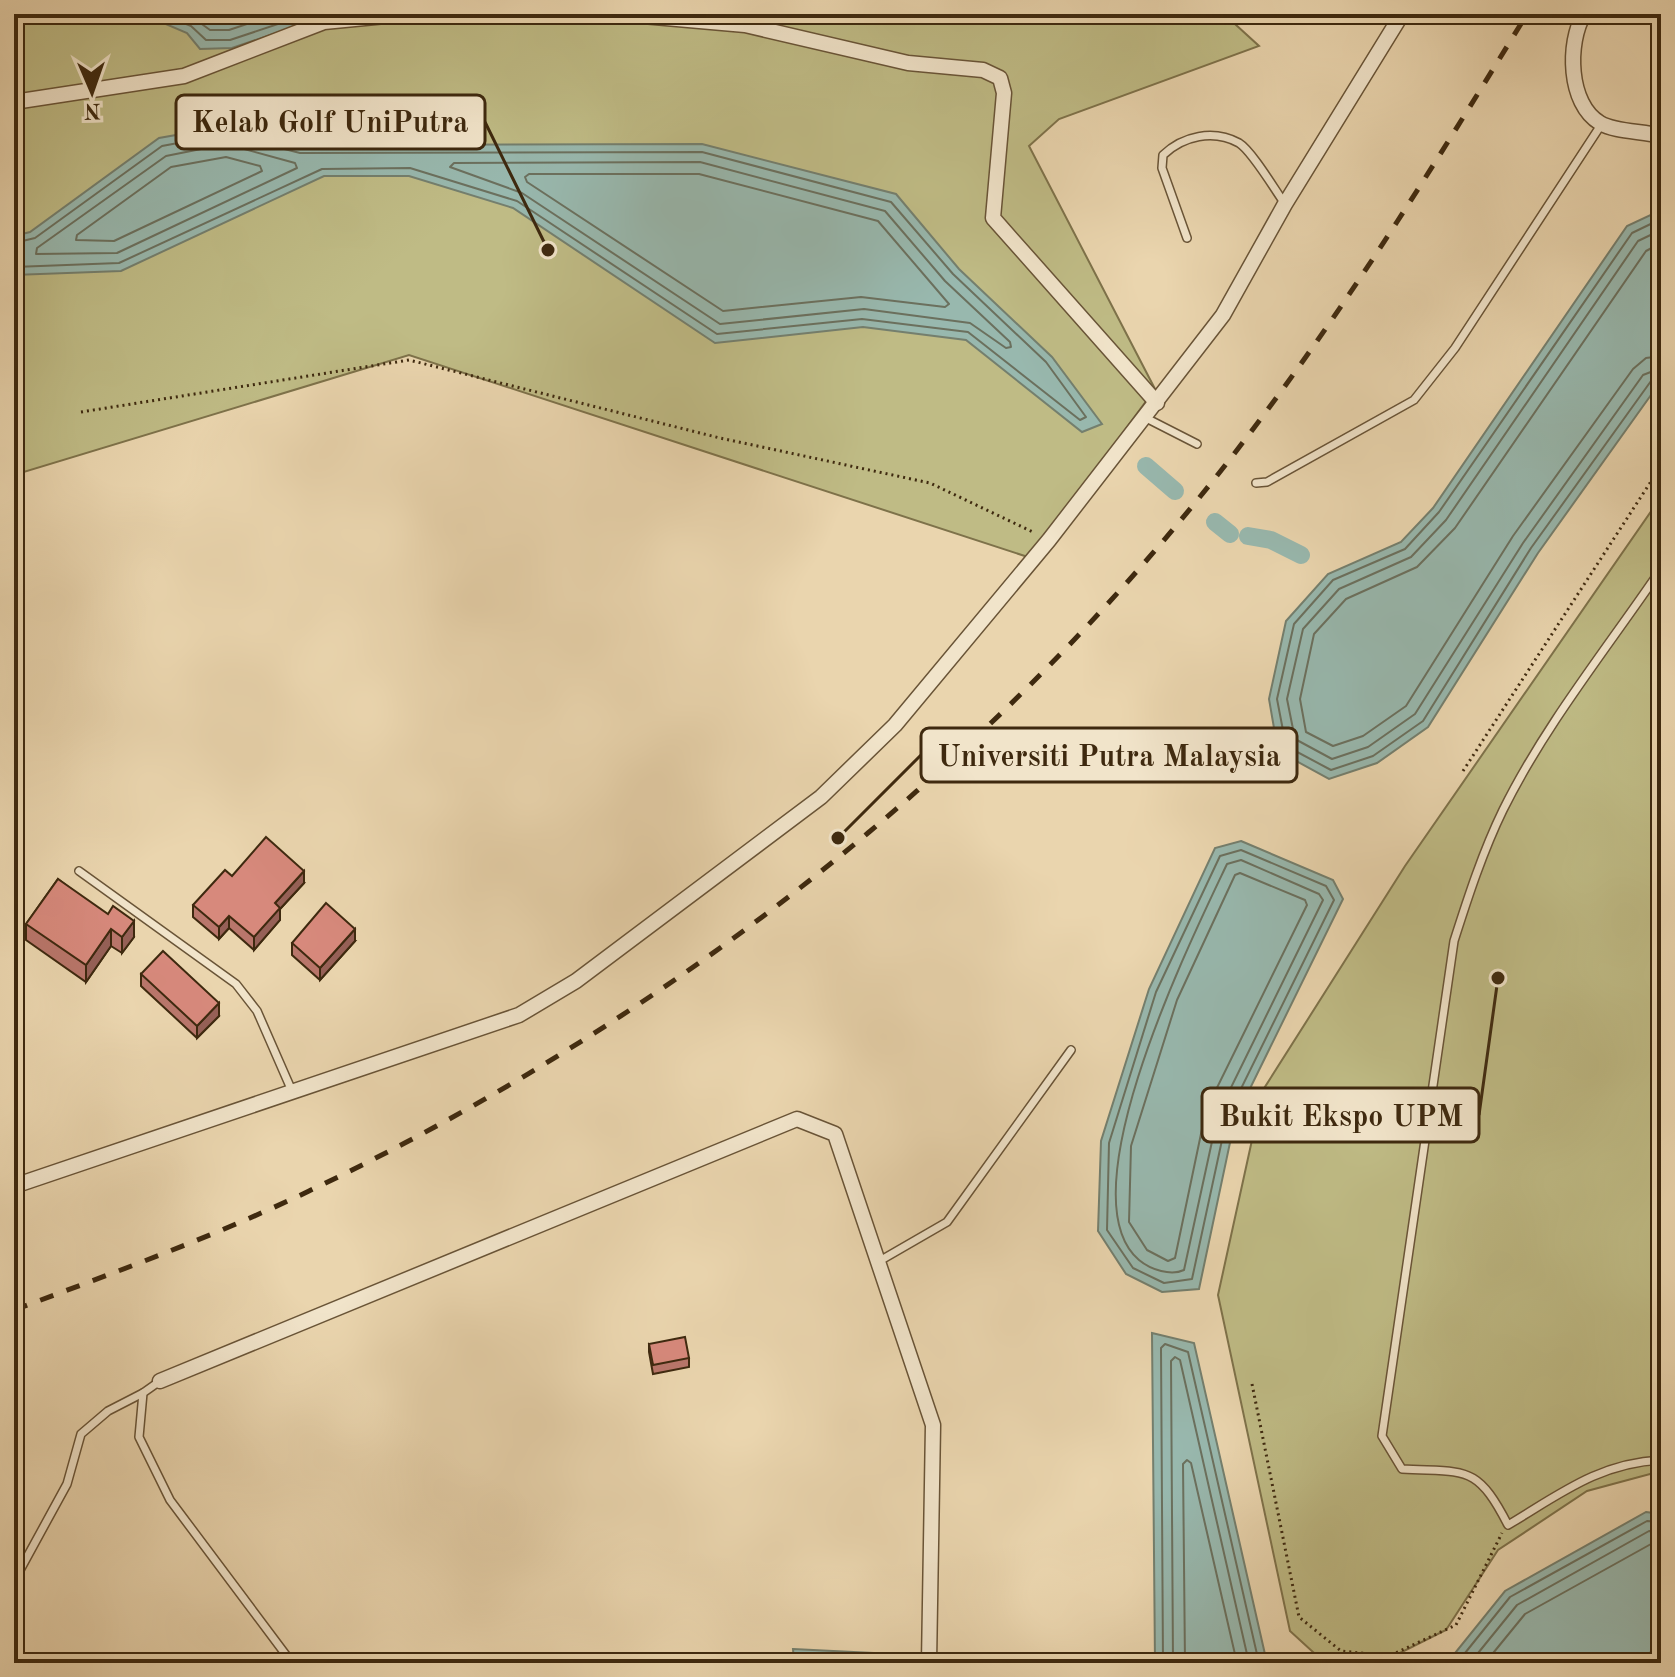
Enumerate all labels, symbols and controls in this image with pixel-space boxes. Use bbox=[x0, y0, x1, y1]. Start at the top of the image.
north arrow bbox=[52, 52, 132, 132]
callout: Kelab Golf UniPutra bbox=[176, 95, 485, 149]
text: N bbox=[84, 99, 101, 121]
text: Kelab Golf UniPutra bbox=[192, 109, 468, 139]
callout: Universiti Putra Malaysia bbox=[921, 728, 1297, 782]
text: Universiti Putra Malaysia bbox=[937, 743, 1281, 773]
callout: Bukit Ekspo UPM bbox=[1202, 1088, 1479, 1142]
text: Bukit Ekspo UPM bbox=[1219, 1103, 1463, 1133]

